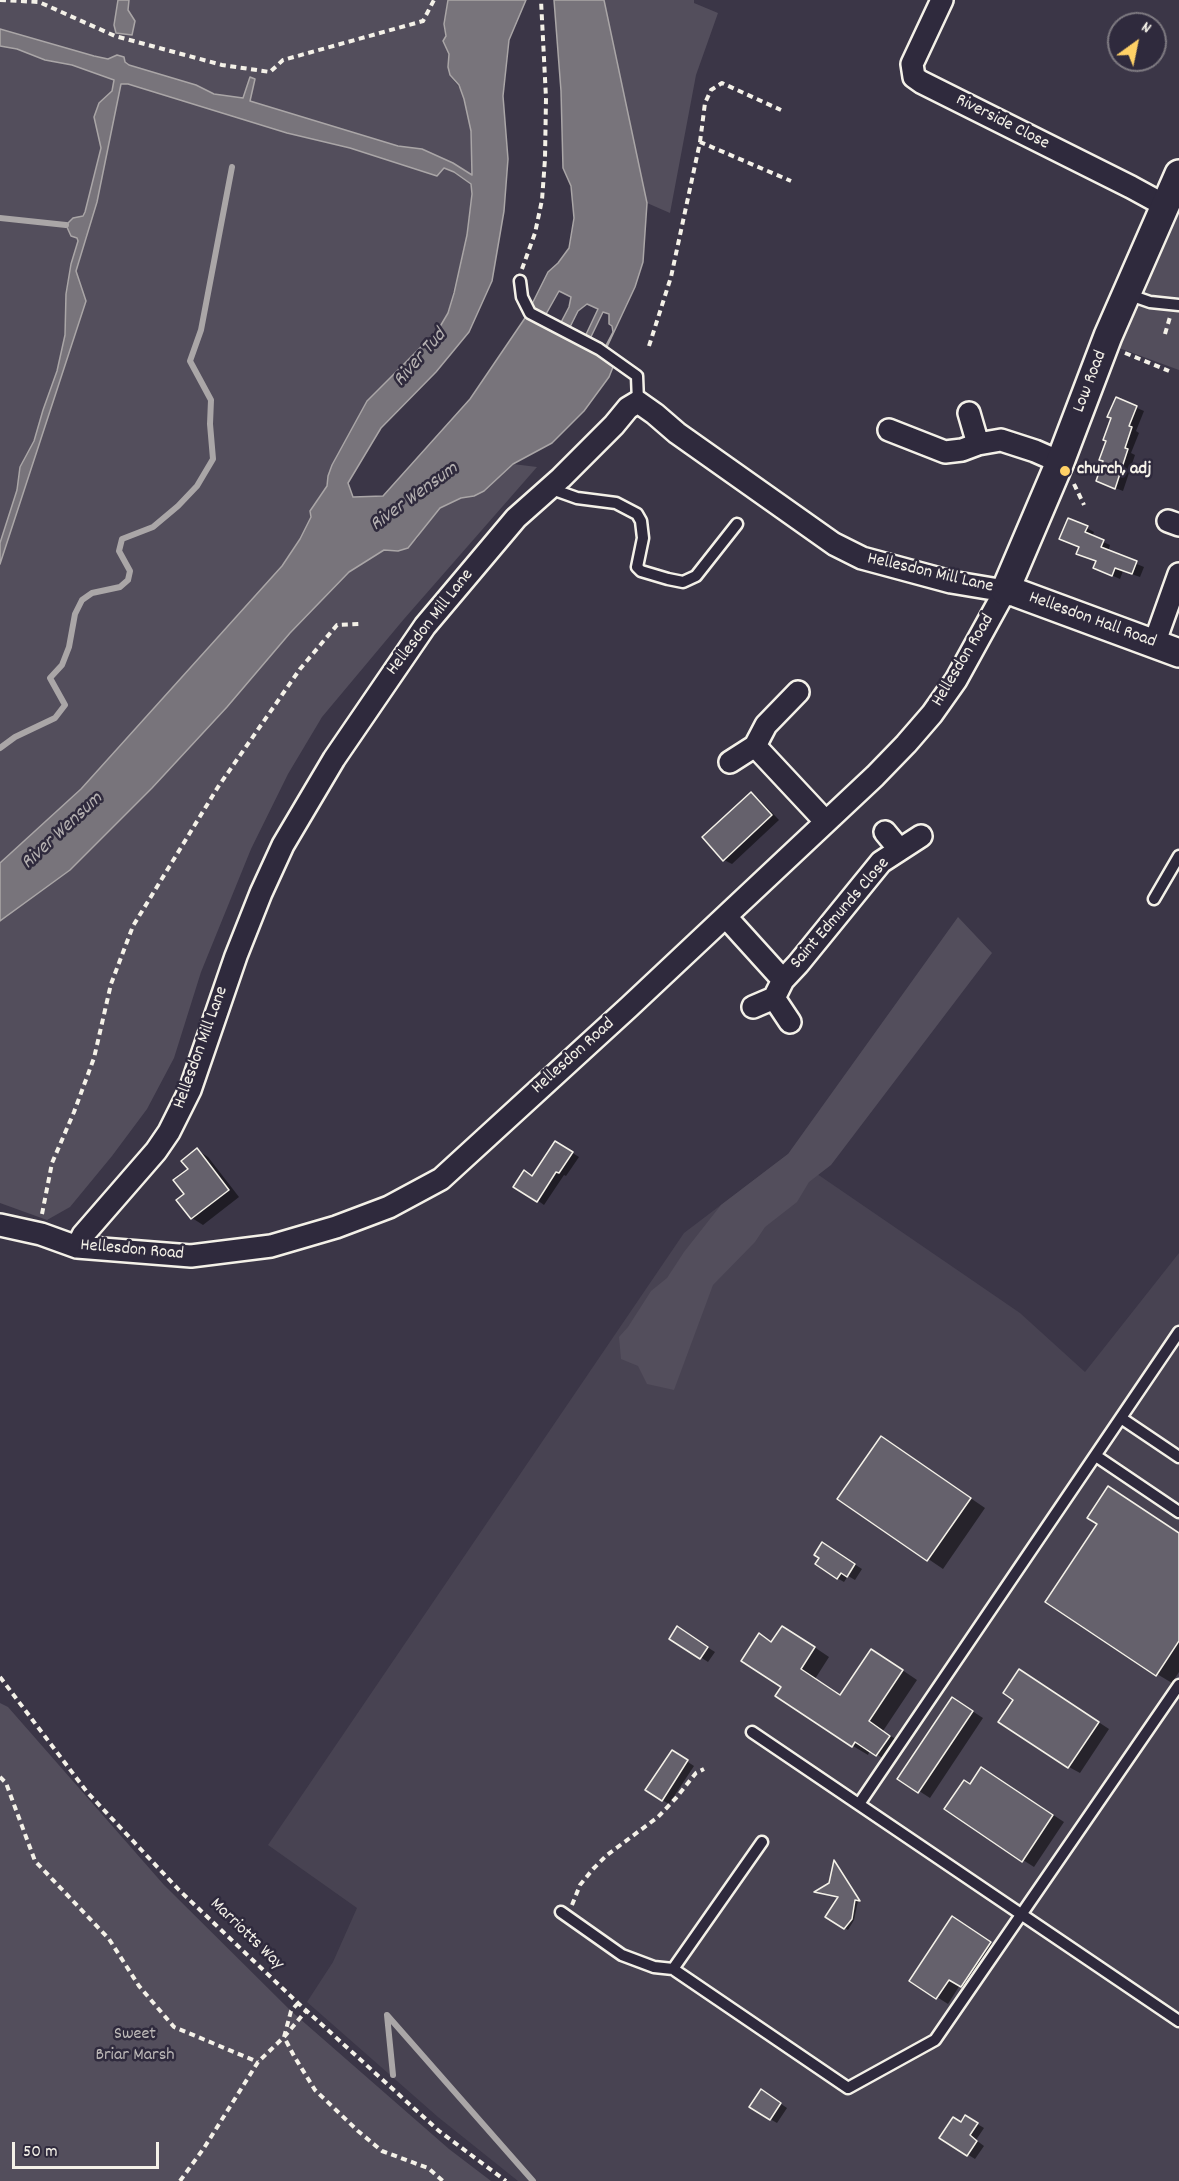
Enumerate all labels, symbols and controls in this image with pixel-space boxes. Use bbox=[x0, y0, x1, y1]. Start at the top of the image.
north arrow bbox=[1107, 12, 1167, 72]
text: N bbox=[1136, 16, 1156, 40]
street label: Riverside Close bbox=[952, 90, 1052, 156]
water label: River Tud bbox=[389, 325, 453, 393]
street label: Low Road bbox=[1069, 348, 1113, 416]
water label: River Wensum bbox=[366, 458, 464, 538]
place label: church, adj bbox=[1077, 460, 1152, 482]
marker: church, adj bbox=[1058, 464, 1072, 478]
street label: Hellesdon Mill Lane bbox=[865, 549, 995, 599]
street label: Hellesdon Mill Lane bbox=[383, 566, 479, 680]
street label: Hellesdon Hall Road bbox=[1025, 588, 1159, 654]
street label: Hellesdon Road bbox=[928, 611, 1000, 711]
water label: River Wensum bbox=[17, 788, 109, 876]
street label: Saint Edmunds Close bbox=[787, 854, 895, 974]
street label: Hellesdon Mill Lane bbox=[170, 984, 234, 1112]
street label: Hellesdon Road bbox=[528, 1014, 620, 1100]
street label: Hellesdon Road bbox=[79, 1236, 185, 1266]
street label: Marriotts Way bbox=[204, 1894, 288, 1976]
park label: Sweet Briar Marsh bbox=[95, 2025, 175, 2068]
scale bar bbox=[15, 2130, 162, 2168]
text: 50 m bbox=[23, 2140, 58, 2165]

